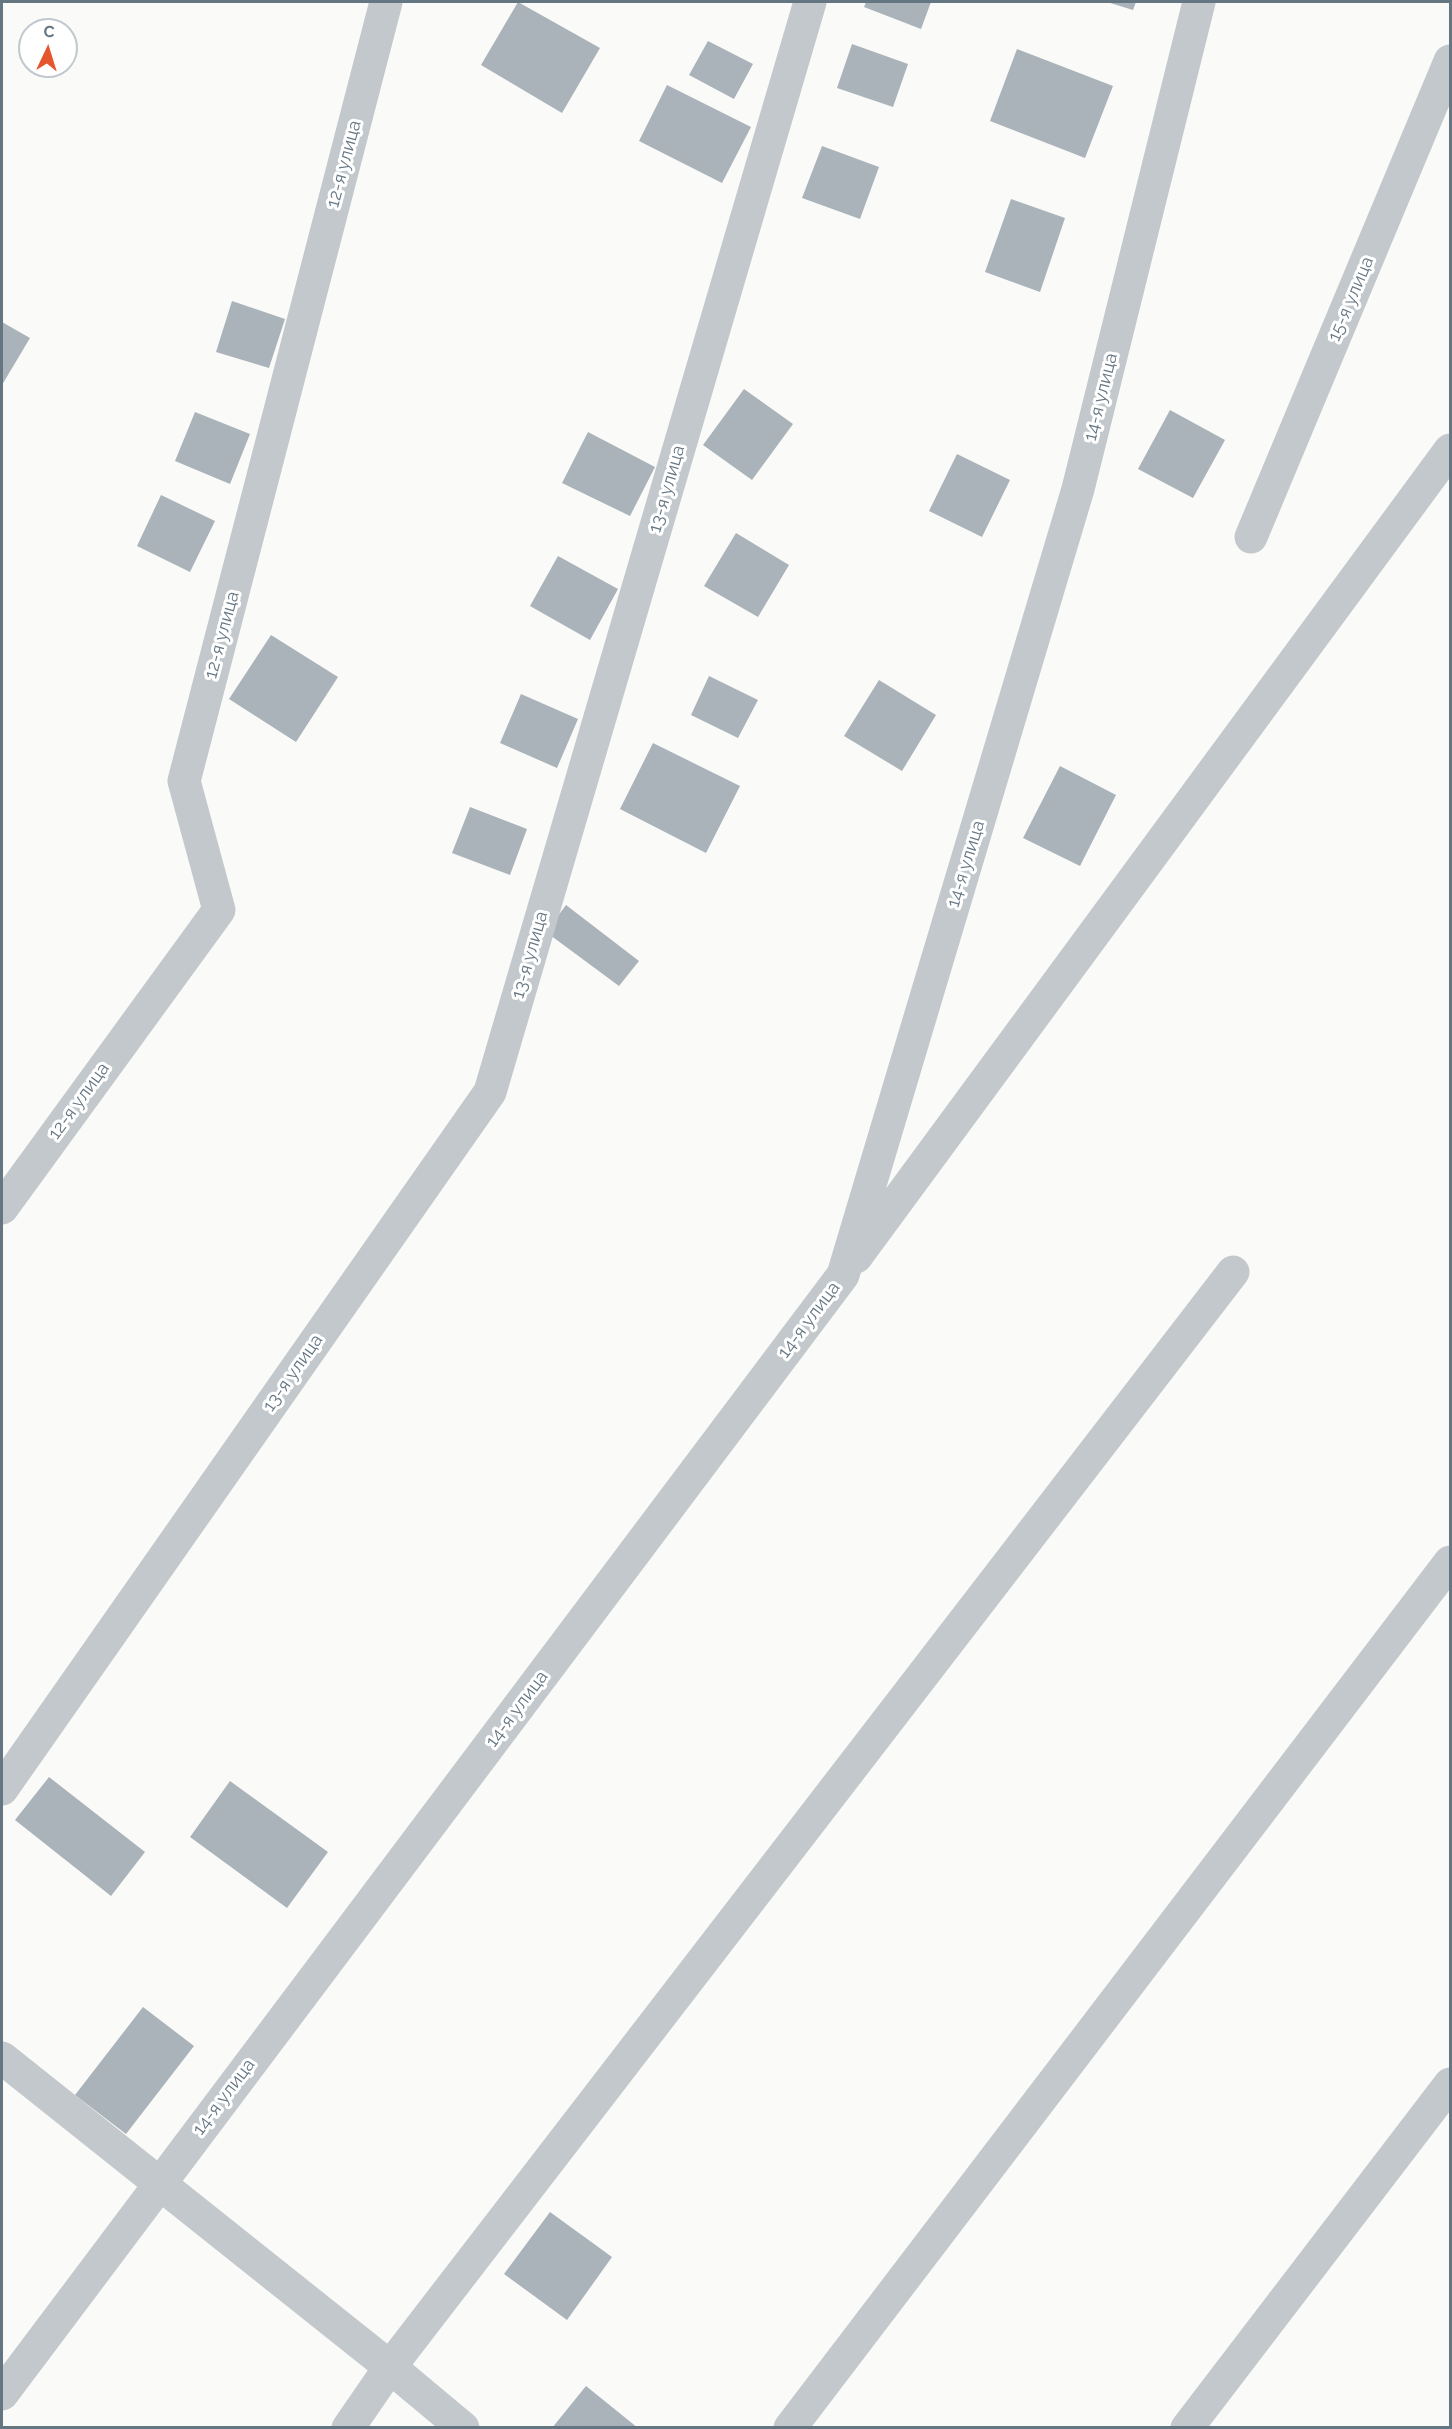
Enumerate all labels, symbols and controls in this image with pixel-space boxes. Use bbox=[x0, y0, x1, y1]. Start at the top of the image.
north arrow bbox=[18, 18, 78, 78]
text: С bbox=[43, 22, 55, 41]
street label: 12-я улица bbox=[322, 118, 366, 210]
street label: 15-я улица bbox=[1323, 253, 1379, 345]
street label: 14-я улица bbox=[1080, 351, 1122, 443]
street label: 13-я улица bbox=[644, 443, 690, 535]
street label: 12-я улица bbox=[200, 589, 244, 681]
street label: 14-я улица bbox=[943, 818, 989, 910]
street label: 13-я улица bbox=[507, 909, 553, 1001]
street label: 12-я улица bbox=[44, 1058, 114, 1144]
street label: 14-я улица bbox=[773, 1278, 845, 1362]
street label: 13-я улица bbox=[258, 1330, 328, 1416]
street label: 14-я улица bbox=[481, 1667, 553, 1751]
street label: 14-я улица bbox=[188, 2055, 260, 2139]

